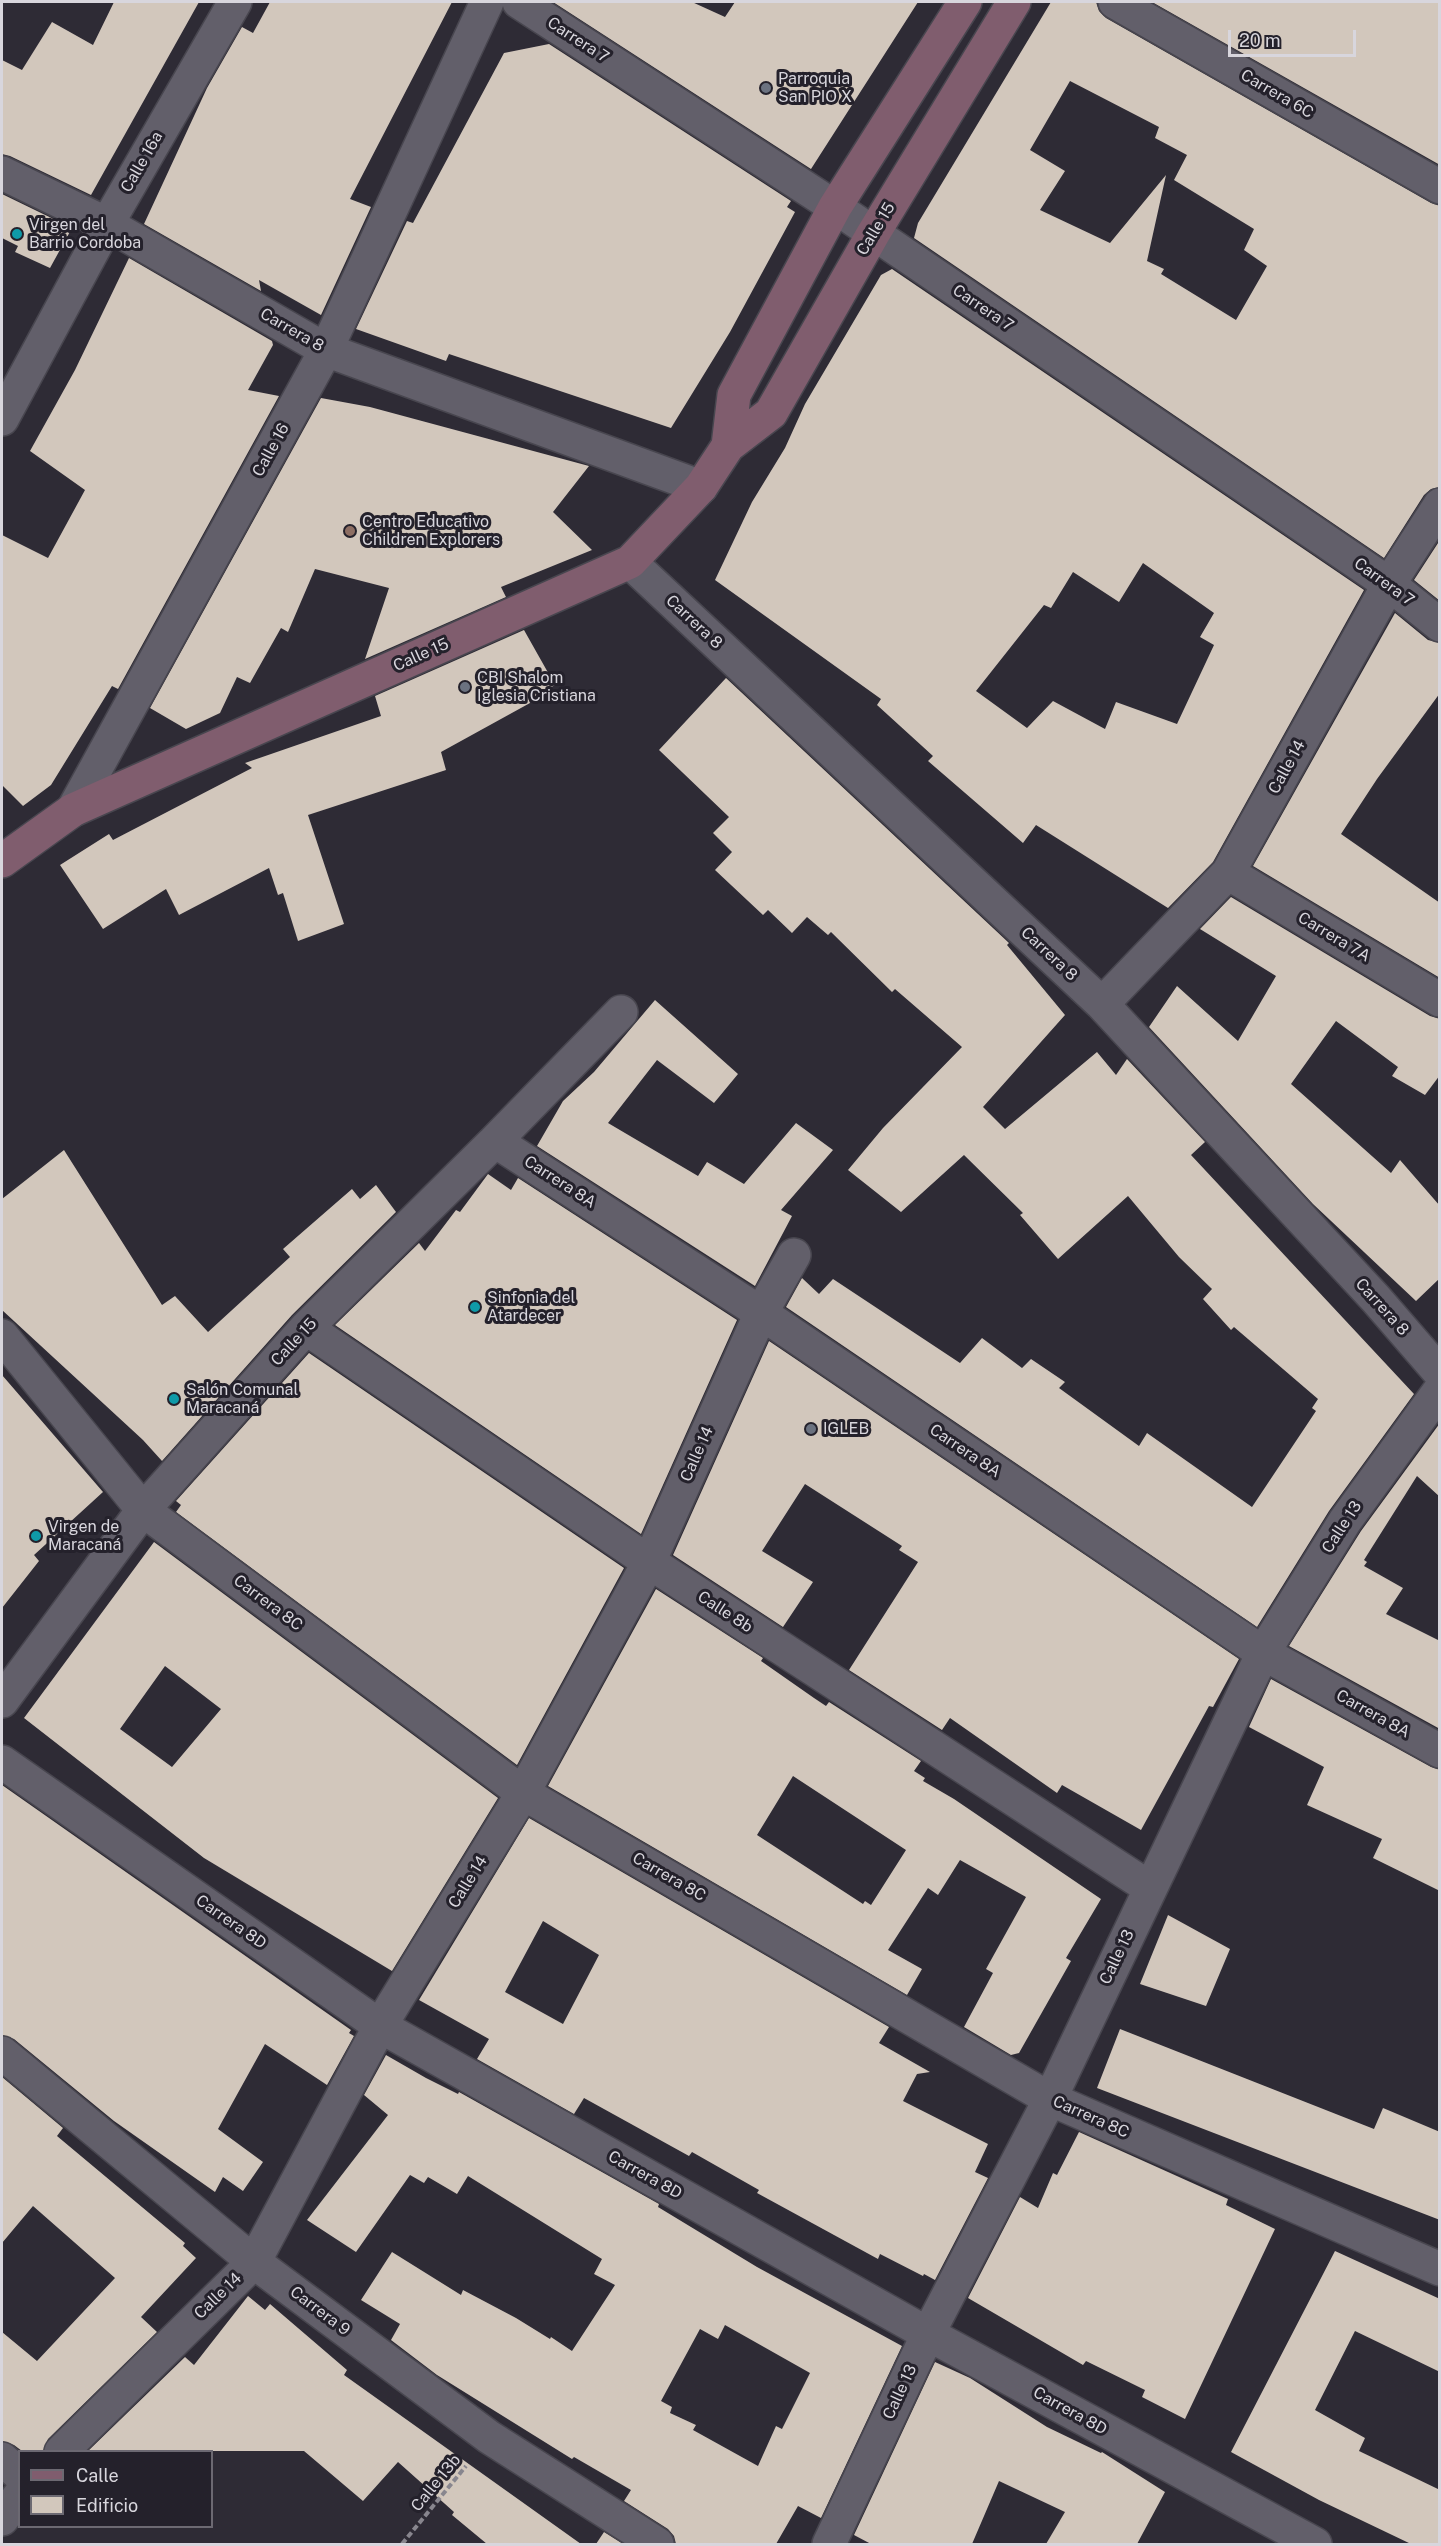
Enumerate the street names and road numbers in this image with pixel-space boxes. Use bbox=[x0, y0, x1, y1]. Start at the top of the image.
street label: Carrera 7 bbox=[544, 13, 612, 67]
street label: Carrera 6C bbox=[1237, 65, 1317, 123]
street label: Calle 16a bbox=[117, 128, 167, 196]
street label: Calle 15 bbox=[853, 199, 899, 259]
street label: Carrera 7 bbox=[949, 281, 1017, 335]
street label: Carrera 8 bbox=[257, 304, 327, 356]
street label: Calle 16 bbox=[248, 420, 294, 480]
street label: Carrera 7 bbox=[1350, 554, 1418, 610]
street label: Carrera 8 bbox=[662, 591, 726, 653]
street label: Calle 15 bbox=[390, 634, 452, 676]
street label: Calle 14 bbox=[1264, 737, 1310, 797]
street label: Carrera 7A bbox=[1294, 908, 1374, 966]
street label: Carrera 8 bbox=[1017, 923, 1081, 985]
street label: Carrera 8A bbox=[521, 1152, 599, 1212]
street label: Carrera 8 bbox=[1351, 1274, 1413, 1340]
street label: Calle 15 bbox=[267, 1314, 321, 1370]
street label: Carrera 8A bbox=[926, 1420, 1004, 1482]
street label: Calle 14 bbox=[676, 1423, 718, 1485]
street label: Calle 13 bbox=[1318, 1497, 1366, 1557]
street label: Carrera 8C bbox=[230, 1571, 306, 1635]
street label: Calle 8b bbox=[694, 1587, 756, 1637]
street label: Carrera 8A bbox=[1333, 1686, 1413, 1742]
street label: Carrera 8C bbox=[629, 1848, 709, 1906]
street label: Calle 14 bbox=[444, 1852, 492, 1912]
street label: Carrera 8D bbox=[192, 1891, 270, 1953]
street label: Calle 13 bbox=[1096, 1927, 1138, 1987]
street label: Carrera 8C bbox=[1050, 2092, 1132, 2142]
street label: Carrera 8D bbox=[605, 2147, 685, 2203]
street label: Calle 14 bbox=[190, 2269, 246, 2323]
street label: Carrera 9 bbox=[286, 2282, 354, 2340]
street label: Calle 13 bbox=[879, 2362, 921, 2422]
street label: Carrera 8D bbox=[1030, 2383, 1110, 2439]
street label: Calle 13b bbox=[407, 2451, 465, 2515]

